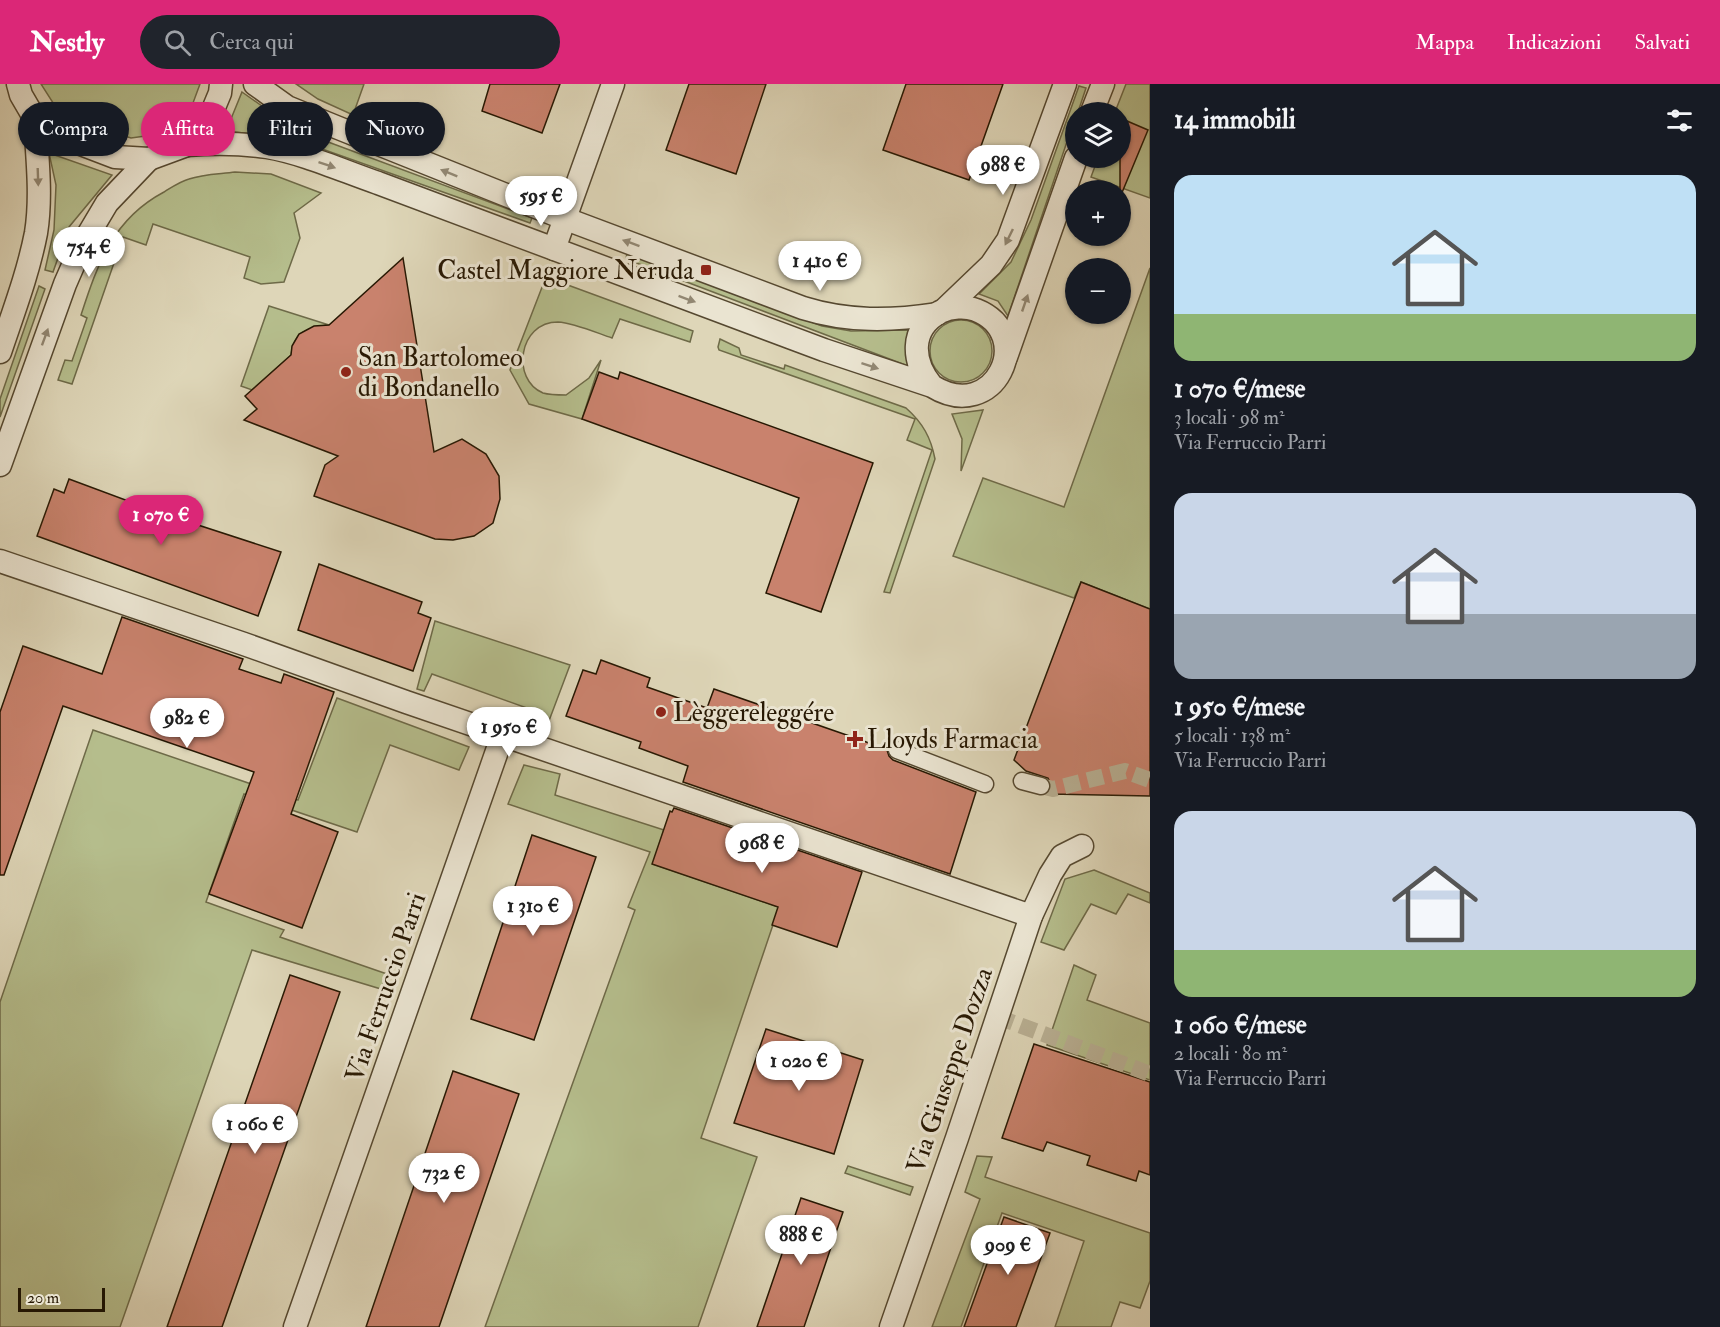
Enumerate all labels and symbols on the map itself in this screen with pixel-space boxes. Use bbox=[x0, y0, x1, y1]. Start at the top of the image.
pin: 988 € bbox=[961, 145, 1045, 196]
one-way arrow bbox=[318, 161, 336, 171]
one-way arrow bbox=[440, 167, 458, 177]
one-way arrow bbox=[33, 168, 42, 187]
pin: 595 € bbox=[499, 176, 583, 227]
pin: 754 € bbox=[47, 227, 131, 278]
one-way arrow bbox=[1004, 229, 1013, 246]
one-way arrow bbox=[622, 238, 640, 248]
pin: 1 410 € bbox=[765, 241, 875, 292]
place label: Castel Maggiore Neruda bbox=[437, 255, 694, 287]
marker: Castel Maggiore Neruda bbox=[699, 263, 713, 277]
one-way arrow bbox=[678, 294, 696, 304]
one-way arrow bbox=[1020, 294, 1030, 312]
one-way arrow bbox=[40, 328, 50, 346]
place label: San Bartolomeo di Bondanello bbox=[358, 342, 523, 404]
one-way arrow bbox=[861, 361, 879, 371]
marker: San Bartolomeo di Bondanello bbox=[339, 365, 353, 379]
pin: 1 070 € bbox=[106, 495, 216, 546]
place label: Lèggereleggére bbox=[673, 697, 834, 729]
pin: 982 € bbox=[145, 698, 229, 749]
marker: Lèggereleggére bbox=[654, 705, 668, 719]
pin: 1 950 € bbox=[454, 707, 564, 758]
place label: Lloyds Farmacia bbox=[867, 724, 1038, 756]
marker: Lloyds Farmacia bbox=[848, 732, 862, 746]
pin: 968 € bbox=[720, 823, 804, 874]
pin: 1 310 € bbox=[478, 886, 588, 937]
street label: Via Ferruccio Parri bbox=[339, 888, 433, 1086]
street label: Via Giuseppe Dozza bbox=[900, 963, 1001, 1178]
pin: 1 020 € bbox=[744, 1041, 854, 1092]
pin: 1 060 € bbox=[200, 1104, 310, 1155]
pin: 732 € bbox=[402, 1153, 486, 1204]
pin: 888 € bbox=[759, 1215, 843, 1266]
pin: 909 € bbox=[966, 1225, 1050, 1276]
scale bar bbox=[18, 1285, 105, 1312]

